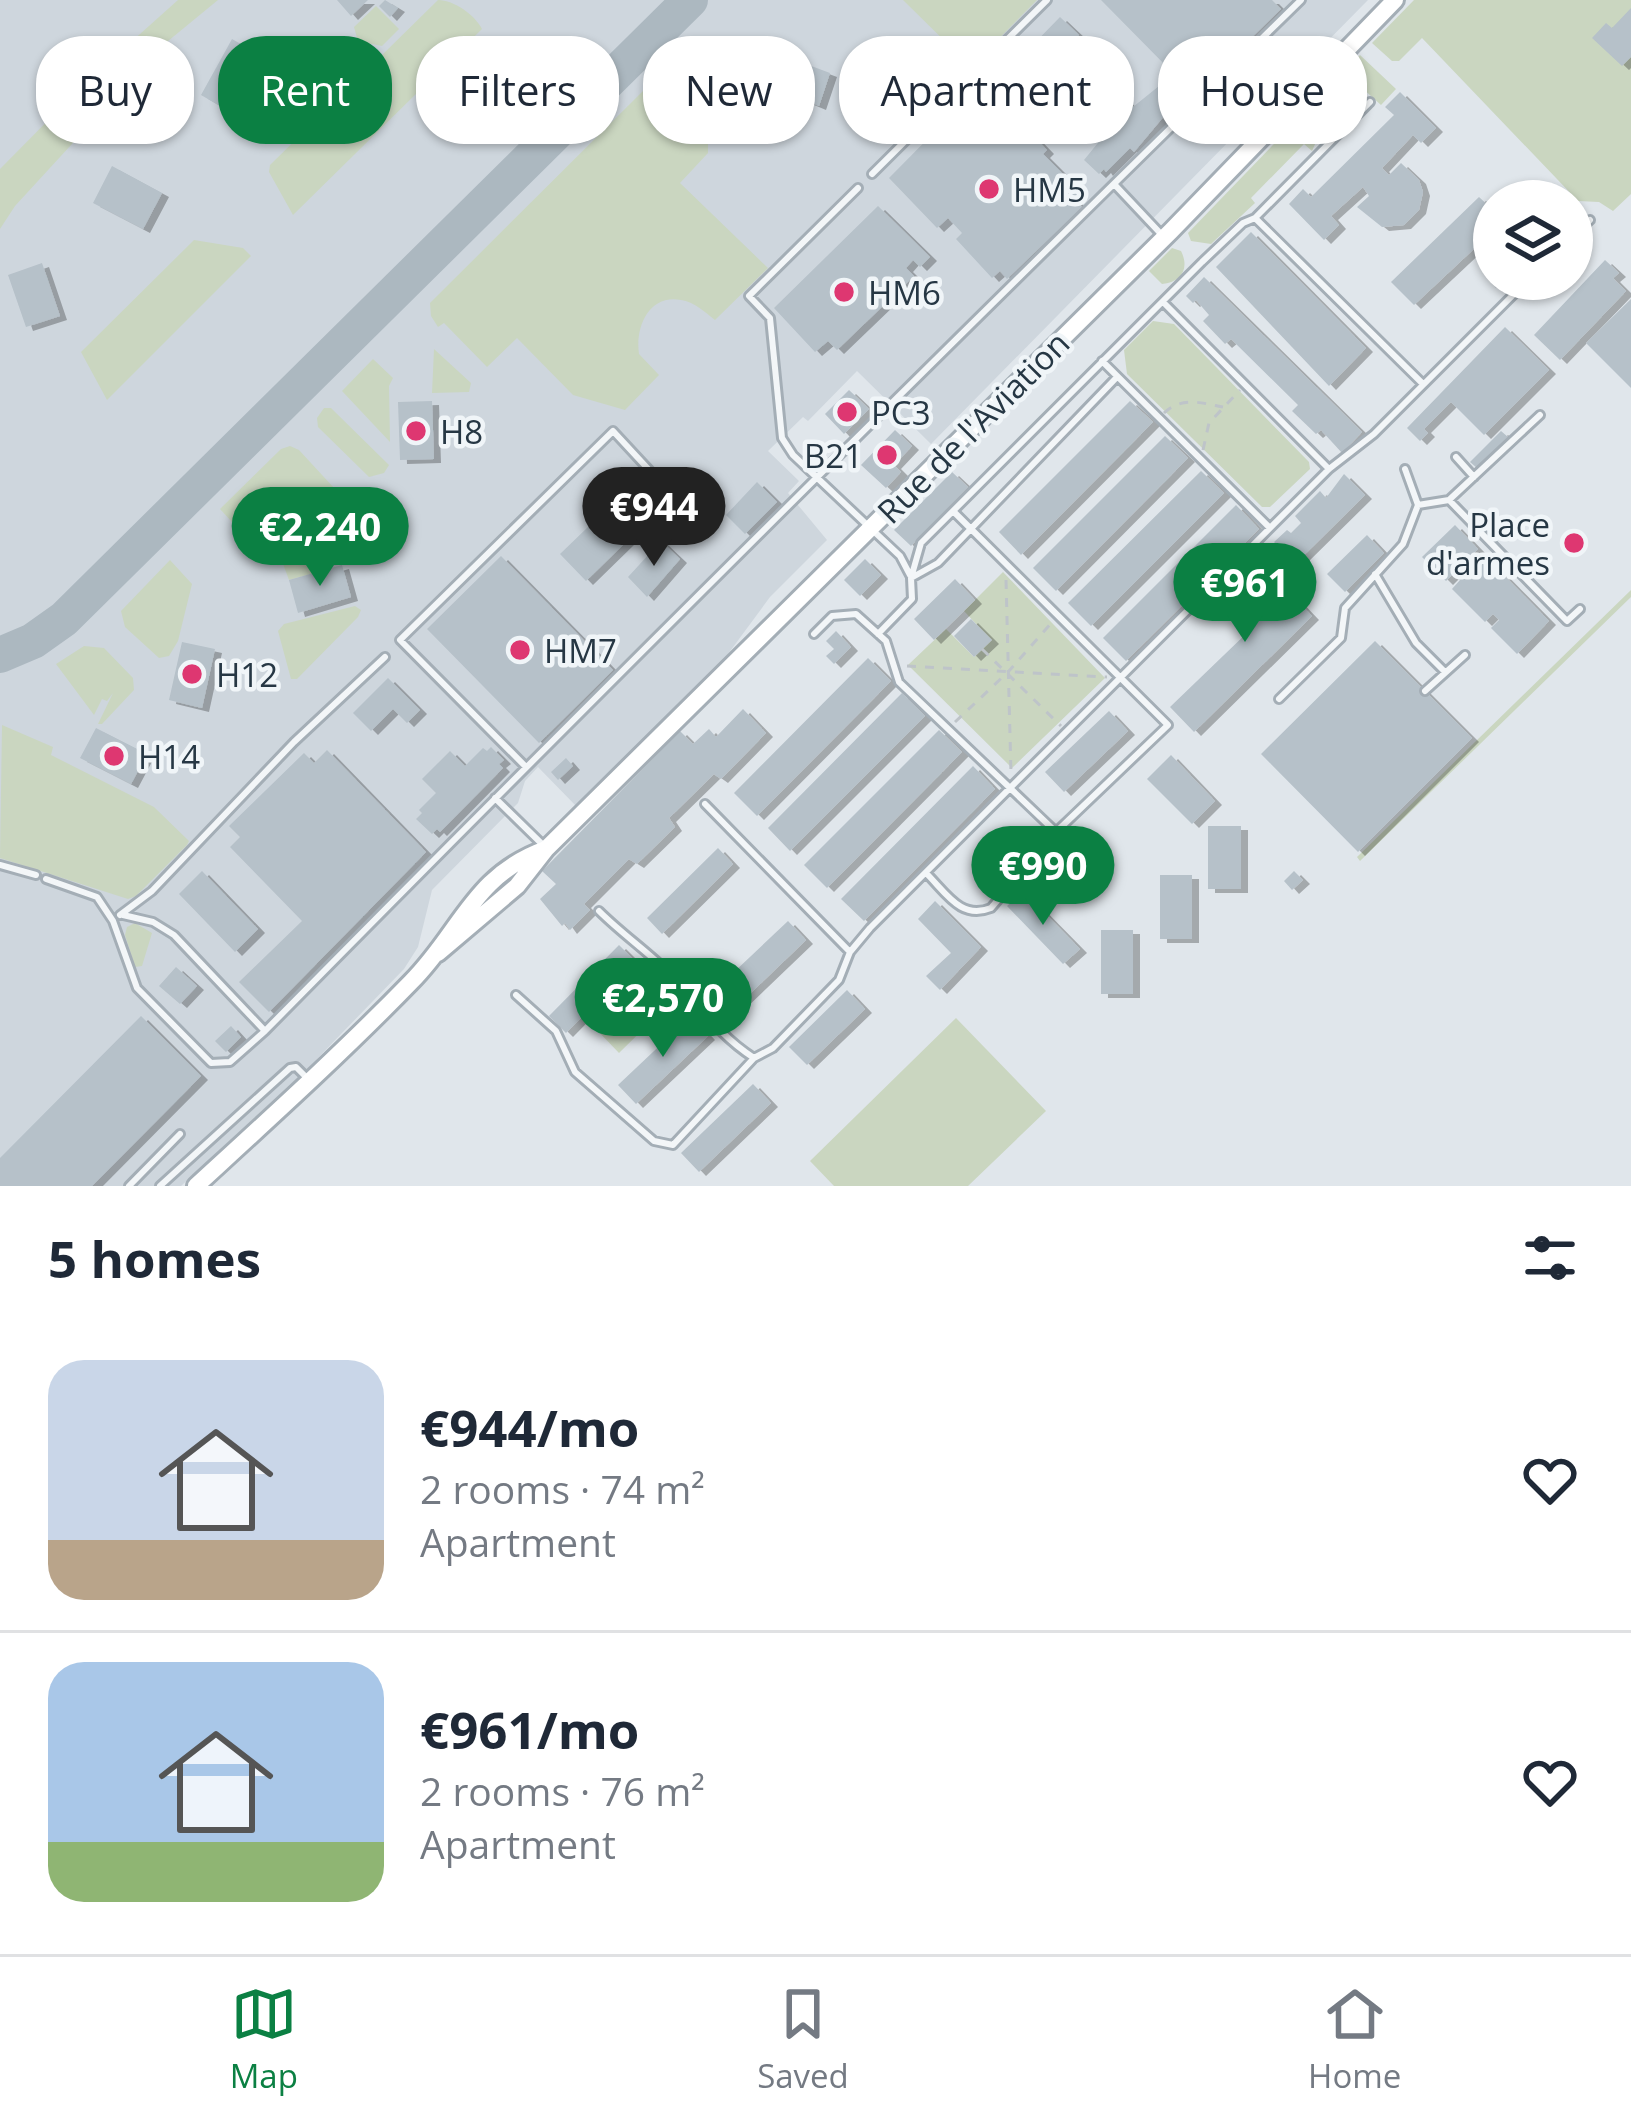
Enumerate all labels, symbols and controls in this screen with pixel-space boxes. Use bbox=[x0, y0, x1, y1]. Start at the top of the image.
chip: Buy bbox=[36, 36, 194, 144]
chip: Rent bbox=[218, 36, 392, 144]
chip: Filters bbox=[416, 36, 619, 144]
chip: New bbox=[643, 36, 815, 144]
chip: Apartment bbox=[839, 36, 1134, 144]
chip: House bbox=[1158, 36, 1367, 144]
place label: HM5 bbox=[1013, 167, 1086, 212]
marker: HM5 bbox=[976, 176, 1002, 202]
map controls bbox=[1473, 180, 1593, 300]
button: layers bbox=[1473, 180, 1593, 300]
place label: HM6 bbox=[868, 270, 941, 315]
marker: HM6 bbox=[831, 279, 857, 305]
street label: Rue de l'Aviation bbox=[867, 321, 1079, 533]
place label: PC3 bbox=[871, 390, 931, 435]
marker: PC3 bbox=[834, 399, 860, 425]
place label: H8 bbox=[440, 409, 483, 454]
marker: H8 bbox=[403, 418, 429, 444]
place label: B21 bbox=[804, 433, 863, 478]
marker: B21 bbox=[874, 442, 900, 468]
pin: €944 bbox=[583, 467, 725, 569]
text: €944 bbox=[609, 479, 699, 532]
pin: €2,240 bbox=[222, 487, 418, 589]
text: €2,240 bbox=[259, 499, 381, 552]
place label: Place d'armes bbox=[1426, 502, 1550, 585]
marker: Place d'armes bbox=[1561, 530, 1587, 556]
pin: €961 bbox=[1174, 543, 1316, 645]
text: €961 bbox=[1200, 555, 1290, 608]
place label: HM7 bbox=[544, 628, 617, 673]
marker: HM7 bbox=[507, 637, 533, 663]
place label: H12 bbox=[216, 652, 278, 697]
marker: H12 bbox=[179, 661, 205, 687]
place label: H14 bbox=[138, 734, 200, 779]
marker: H14 bbox=[101, 743, 127, 769]
pin: €990 bbox=[972, 826, 1114, 928]
text: €990 bbox=[998, 838, 1088, 891]
pin: €2,570 bbox=[565, 958, 761, 1060]
text: €2,570 bbox=[602, 970, 724, 1023]
text: 5 homes bbox=[48, 1223, 261, 1293]
icon: filters bbox=[1517, 1225, 1583, 1291]
text: €944/mo bbox=[420, 1392, 639, 1462]
icon: home bbox=[144, 1408, 288, 1552]
icon: heart bbox=[1517, 1447, 1583, 1513]
text: 2 rooms · 74 m² bbox=[420, 1462, 705, 1515]
text: Apartment bbox=[420, 1515, 616, 1568]
text: €961/mo bbox=[420, 1694, 639, 1764]
icon: home bbox=[144, 1710, 288, 1854]
icon: heart bbox=[1517, 1749, 1583, 1815]
text: 2 rooms · 76 m² bbox=[420, 1764, 705, 1817]
text: Apartment bbox=[420, 1817, 616, 1870]
tab: Map bbox=[230, 1981, 298, 2098]
tab: Saved bbox=[757, 1981, 849, 2098]
tab: Home bbox=[1308, 1981, 1401, 2098]

